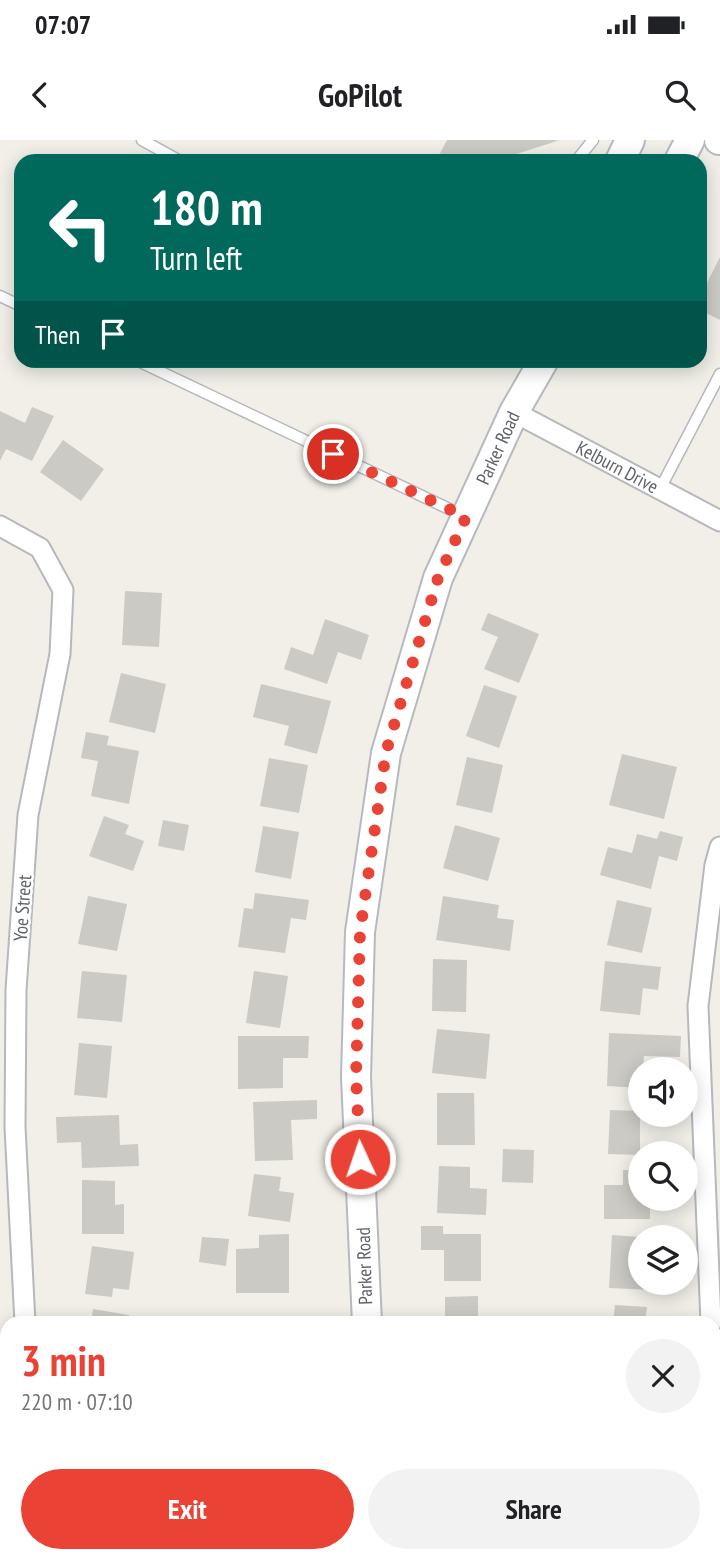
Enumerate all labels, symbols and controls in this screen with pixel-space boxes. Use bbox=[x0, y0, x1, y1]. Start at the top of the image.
text: 07:07 bbox=[35, 8, 91, 41]
text: GoPilot bbox=[318, 74, 402, 116]
icon: back bbox=[21, 76, 59, 114]
icon: search bbox=[661, 76, 699, 114]
text: 180 m bbox=[150, 175, 263, 239]
icon: left bbox=[35, 182, 126, 273]
text: Turn left bbox=[150, 237, 242, 279]
icon: arrive bbox=[94, 315, 132, 353]
text: Then bbox=[35, 318, 80, 351]
street label: Parker Road bbox=[471, 407, 525, 488]
pin bbox=[303, 424, 363, 484]
icon: arrive bbox=[314, 435, 352, 473]
street label: Kelburn Drive bbox=[572, 435, 663, 498]
street label: Yoe Street bbox=[8, 873, 36, 942]
map controls bbox=[628, 1057, 698, 1295]
button: sound bbox=[628, 1057, 698, 1127]
position arrow bbox=[323, 1122, 397, 1196]
button: search bbox=[628, 1141, 698, 1211]
button: layers bbox=[628, 1225, 698, 1295]
street label: Parker Road bbox=[351, 1227, 377, 1305]
text: 3 min bbox=[21, 1333, 106, 1388]
button: close bbox=[626, 1339, 700, 1413]
text: 220 m · 07:10 bbox=[21, 1387, 133, 1416]
button: Exit bbox=[21, 1469, 354, 1549]
button: Share bbox=[368, 1469, 700, 1549]

